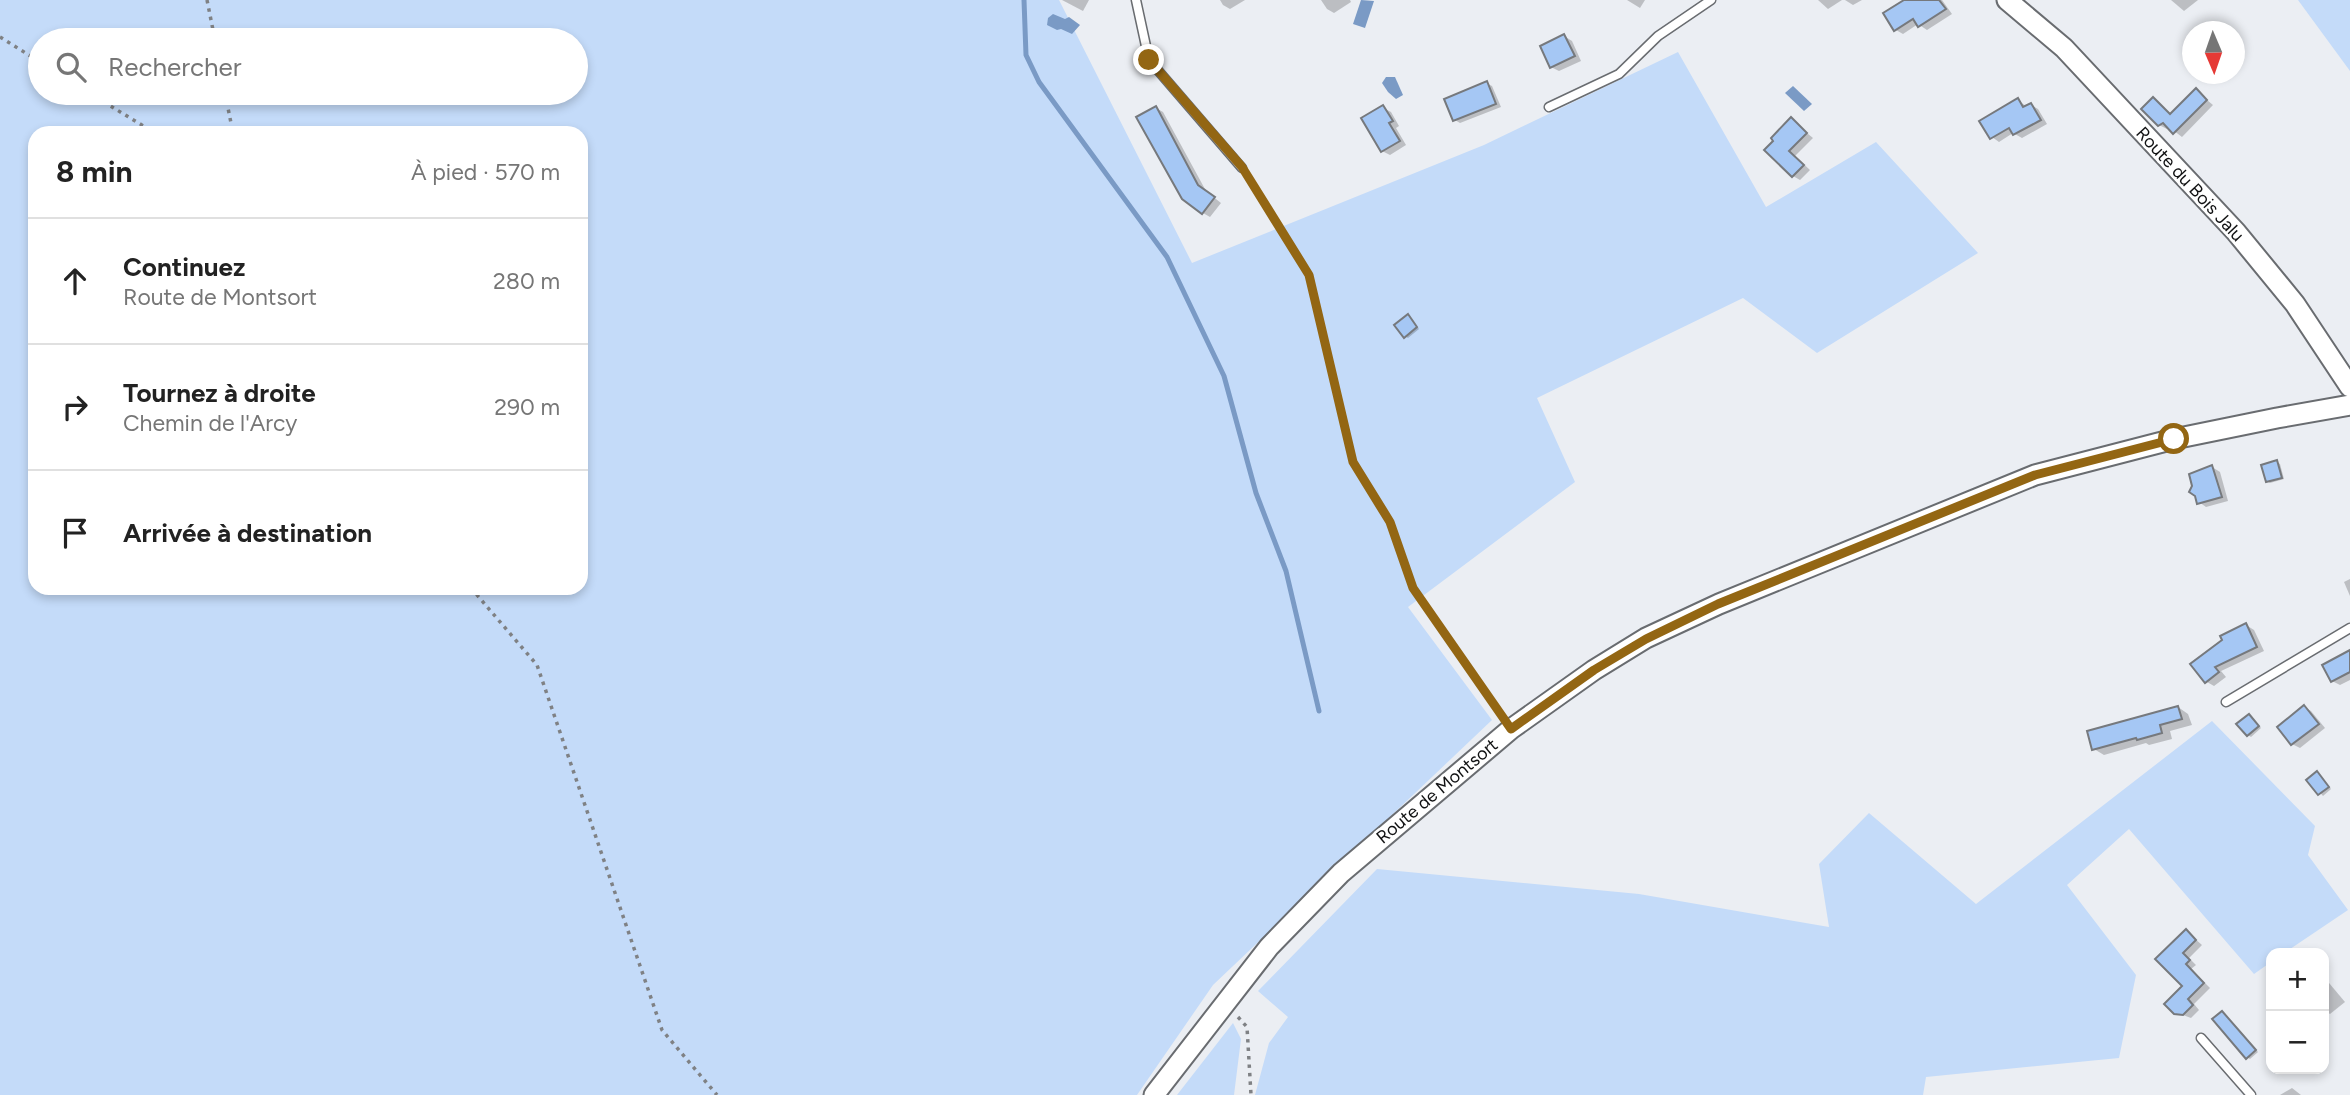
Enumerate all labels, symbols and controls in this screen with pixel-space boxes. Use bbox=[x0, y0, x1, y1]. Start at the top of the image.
north arrow bbox=[2182, 21, 2245, 84]
search box bbox=[28, 28, 588, 105]
route end bbox=[1133, 44, 1164, 75]
icon: search bbox=[52, 48, 90, 86]
text: Rechercher bbox=[108, 51, 242, 83]
street label: Route du Bois Jalu bbox=[2131, 122, 2249, 246]
text: 8 min bbox=[56, 153, 133, 190]
text: À pied · 570 m bbox=[411, 158, 560, 186]
text: Continuez bbox=[123, 251, 245, 283]
icon: ahead bbox=[56, 262, 94, 300]
text: 280 m bbox=[493, 267, 560, 295]
text: Route de Montsort bbox=[123, 283, 317, 311]
text: Tournez à droite bbox=[123, 377, 316, 409]
icon: right bbox=[56, 388, 94, 426]
text: 290 m bbox=[494, 393, 560, 421]
text: Chemin de l'Arcy bbox=[123, 409, 297, 437]
route start bbox=[2158, 423, 2189, 454]
icon: arrive bbox=[56, 514, 94, 552]
text: Arrivée à destination bbox=[123, 517, 372, 549]
street label: Route de Montsort bbox=[1372, 734, 1502, 848]
map controls bbox=[2266, 948, 2329, 1074]
button: + bbox=[2266, 948, 2329, 1011]
button: − bbox=[2266, 1011, 2329, 1074]

